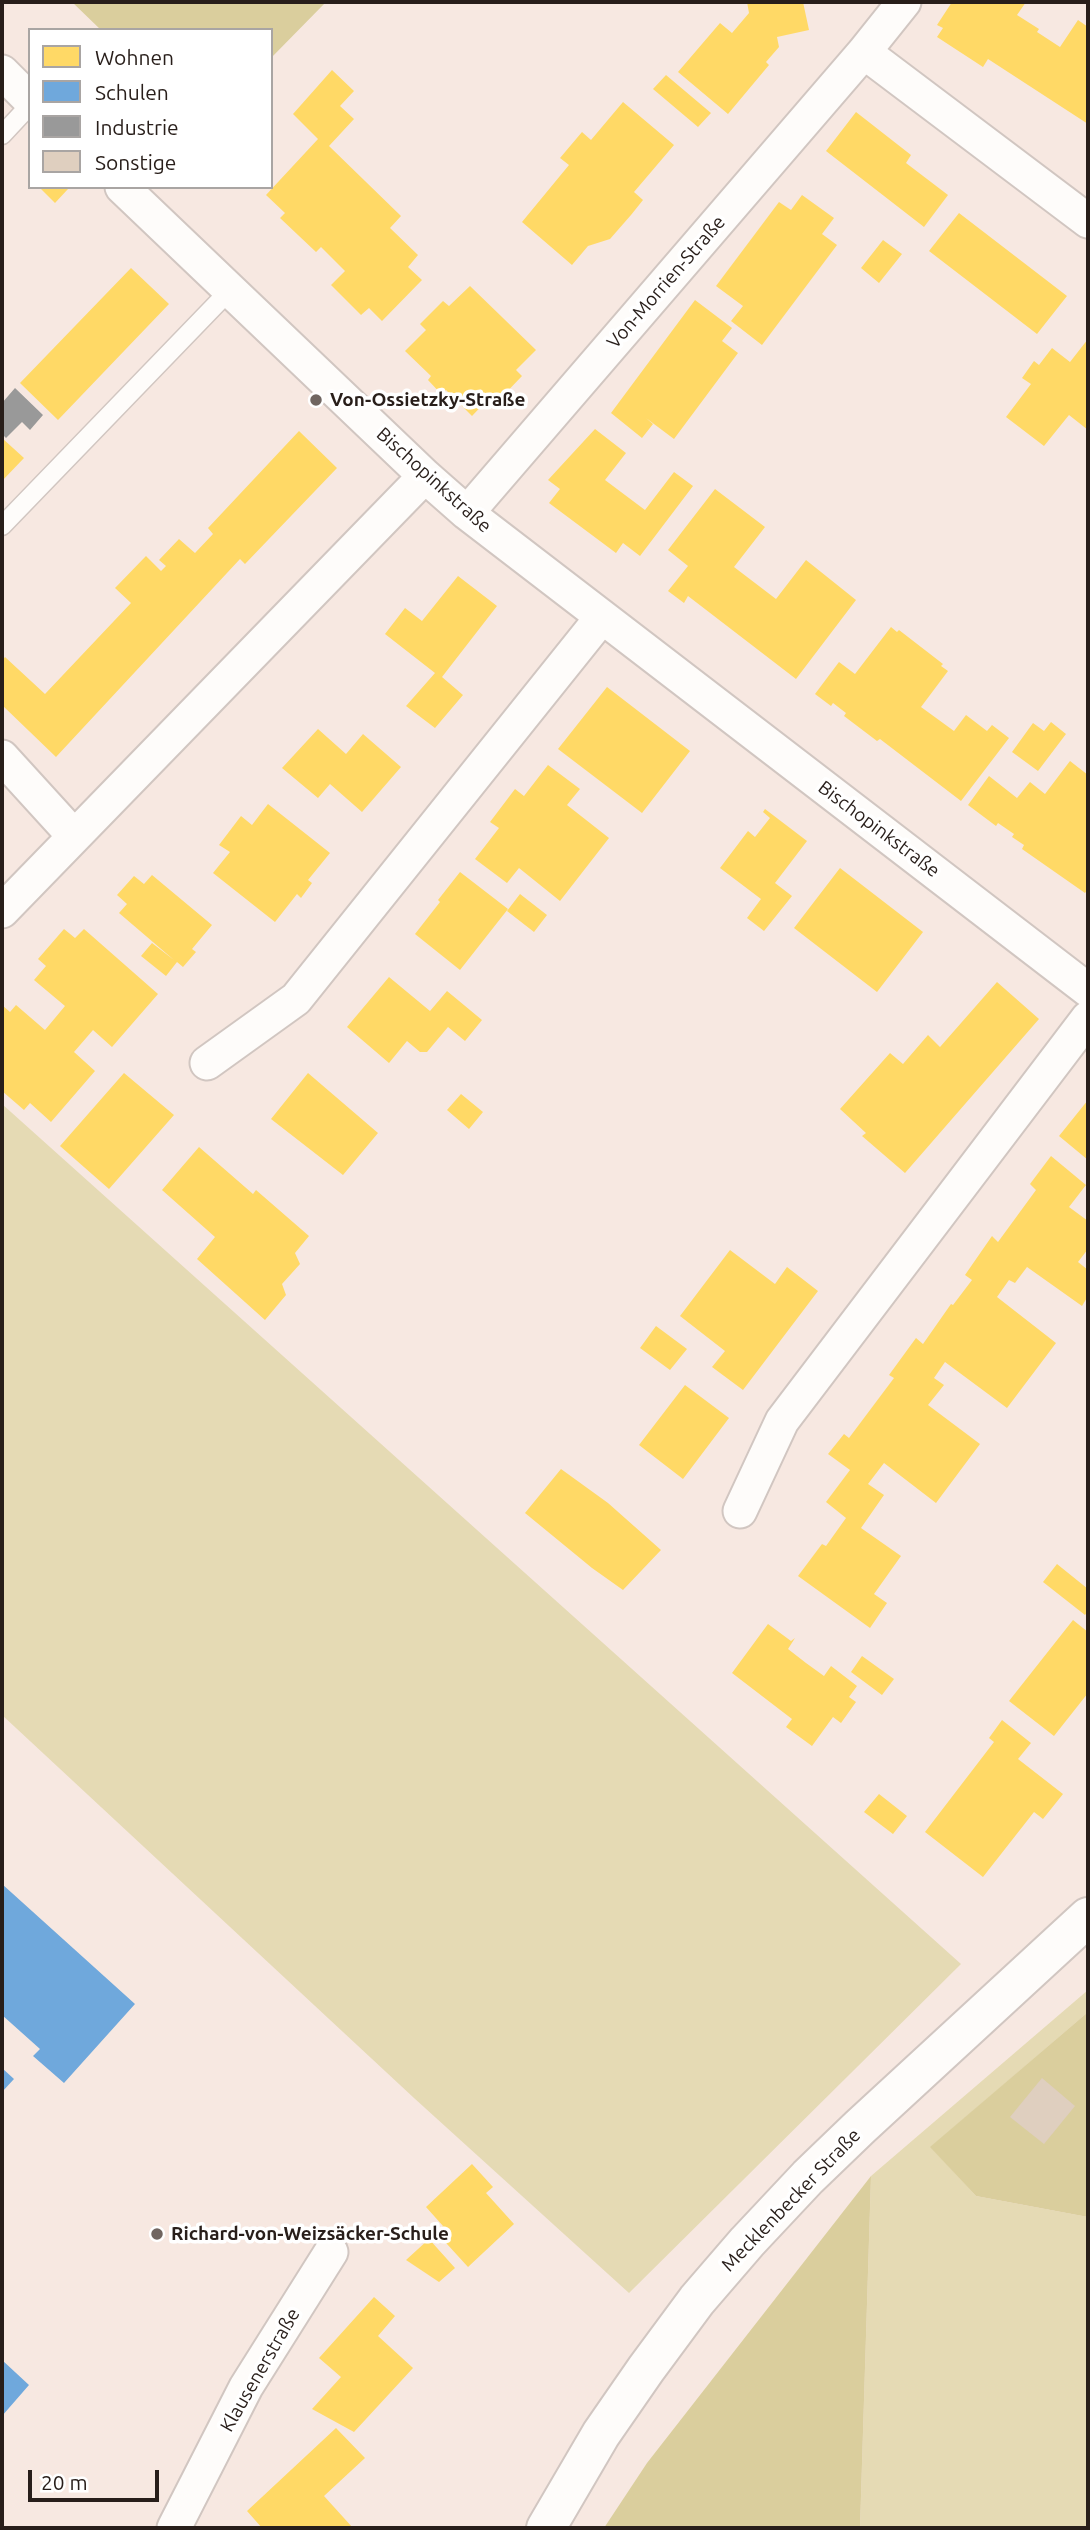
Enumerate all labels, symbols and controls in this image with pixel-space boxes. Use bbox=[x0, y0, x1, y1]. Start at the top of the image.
legend bbox=[28, 28, 273, 189]
text: Wohnen bbox=[95, 45, 174, 69]
text: Schulen bbox=[95, 80, 169, 104]
text: Industrie bbox=[95, 115, 179, 139]
text: Sonstige bbox=[95, 150, 176, 174]
street label: Von-Morrien-Straße bbox=[602, 211, 730, 353]
place label: Von-Ossietzky-Straße bbox=[330, 389, 525, 411]
marker: Von-Ossietzky-Straße bbox=[308, 392, 324, 408]
street label: Bischopinkstraße bbox=[372, 423, 496, 537]
street label: Bischopinkstraße bbox=[814, 776, 944, 882]
street label: Mecklenbecker Straße bbox=[717, 2124, 865, 2276]
place label: Richard-von-Weizsäcker-Schule bbox=[171, 2223, 449, 2245]
marker: Richard-von-Weizsäcker-Schule bbox=[149, 2226, 165, 2242]
street label: Klausenerstraße bbox=[215, 2304, 305, 2436]
scale bar bbox=[32, 2456, 163, 2500]
text: 20 m bbox=[41, 2470, 88, 2494]

